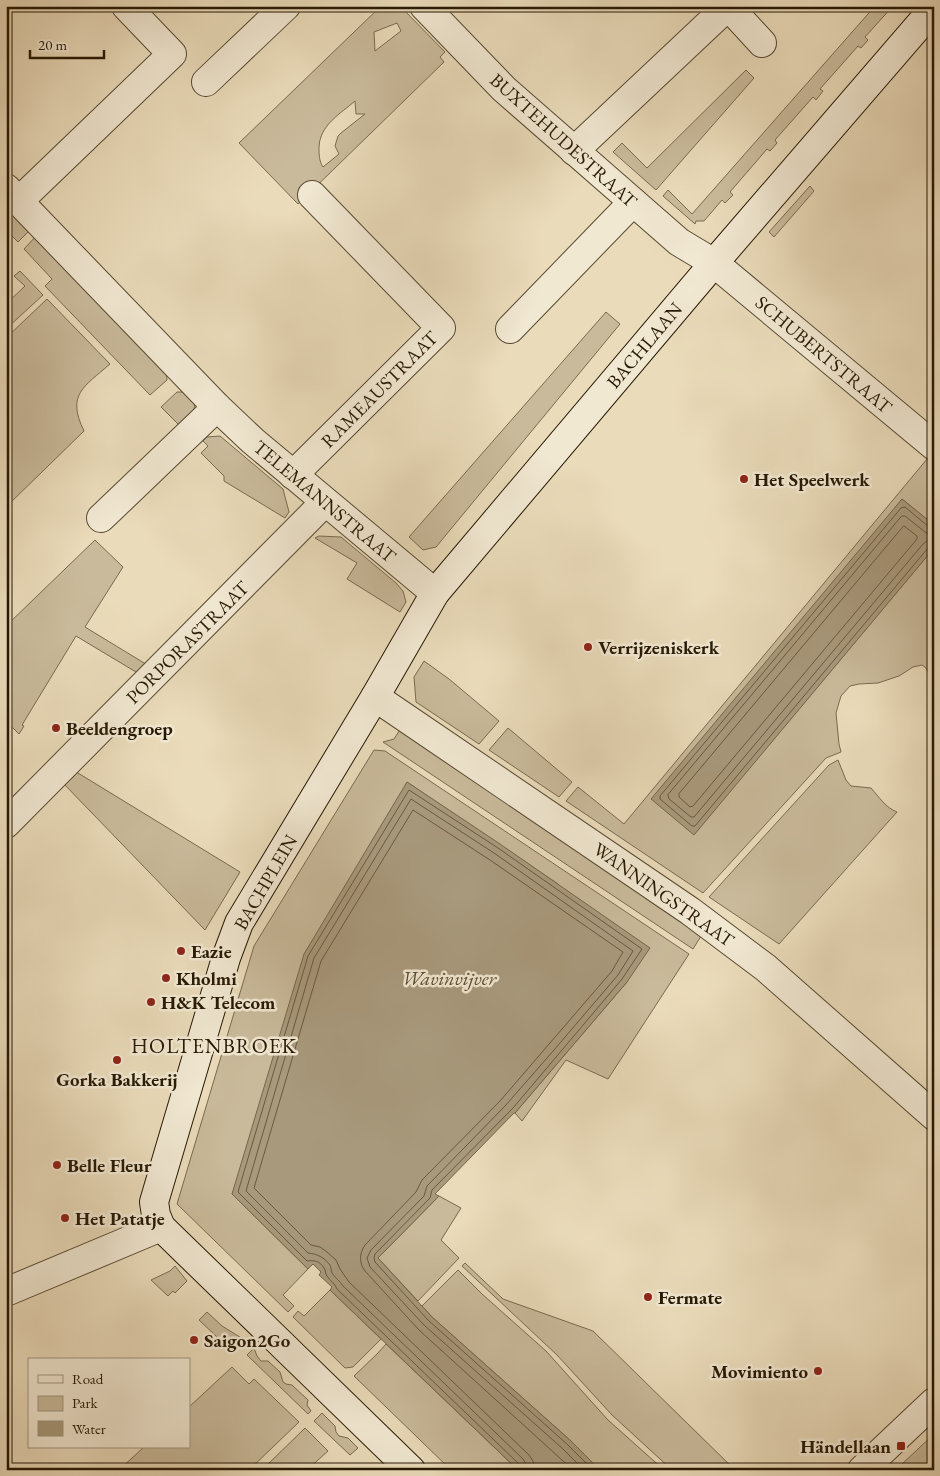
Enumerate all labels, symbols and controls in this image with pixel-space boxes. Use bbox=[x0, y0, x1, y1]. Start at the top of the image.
scale bar bbox=[30, 28, 104, 60]
text: 20 m bbox=[38, 35, 67, 54]
street label: BUXTEHUDESTRAAT bbox=[485, 68, 643, 213]
street label: SCHUBERTSTRAAT bbox=[750, 290, 897, 419]
street label: BACHLAAN bbox=[601, 297, 688, 394]
street label: RAMEAUSTRAAT bbox=[316, 325, 443, 453]
street label: TELEMANNSTRAAT bbox=[248, 434, 401, 569]
place label: Het Speelwerk bbox=[754, 467, 870, 492]
marker: Het Speelwerk bbox=[738, 473, 750, 485]
street label: PORPORASTRAAT bbox=[121, 575, 254, 709]
place label: Verrijzeniskerk bbox=[598, 635, 720, 660]
marker: Verrijzeniskerk bbox=[582, 641, 594, 653]
place label: Beeldengroep bbox=[66, 716, 173, 741]
marker: Beeldengroep bbox=[50, 722, 62, 734]
street label: BACHPLEIN bbox=[228, 830, 303, 935]
street label: WANNINGSTRAAT bbox=[588, 836, 739, 953]
place label: Eazie bbox=[191, 939, 232, 964]
marker: Eazie bbox=[175, 945, 187, 957]
water label: Wavinvijver bbox=[402, 965, 497, 991]
place label: Kholmi bbox=[176, 966, 237, 991]
marker: Kholmi bbox=[160, 972, 172, 984]
place label: H&K Telecom bbox=[161, 990, 276, 1015]
marker: H&K Telecom bbox=[145, 996, 157, 1008]
district label: HOLTENBROEK bbox=[131, 1032, 297, 1059]
marker: Gorka Bakkerij bbox=[111, 1054, 123, 1066]
place label: Gorka Bakkerij bbox=[56, 1067, 178, 1092]
place label: Belle Fleur bbox=[67, 1153, 152, 1178]
marker: Belle Fleur bbox=[51, 1159, 63, 1171]
place label: Het Patatje bbox=[75, 1206, 165, 1231]
marker: Het Patatje bbox=[59, 1212, 71, 1224]
place label: Fermate bbox=[658, 1285, 722, 1310]
marker: Fermate bbox=[642, 1291, 654, 1303]
place label: Saigon2Go bbox=[204, 1328, 291, 1353]
marker: Saigon2Go bbox=[188, 1334, 200, 1346]
legend bbox=[28, 1358, 190, 1448]
place label: Movimiento bbox=[711, 1359, 808, 1384]
marker: Movimiento bbox=[812, 1365, 824, 1377]
text: Road bbox=[72, 1369, 104, 1388]
text: Park bbox=[72, 1393, 99, 1412]
text: Water bbox=[72, 1419, 106, 1438]
place label: Händellaan bbox=[800, 1434, 891, 1459]
marker: Händellaan bbox=[895, 1440, 907, 1452]

